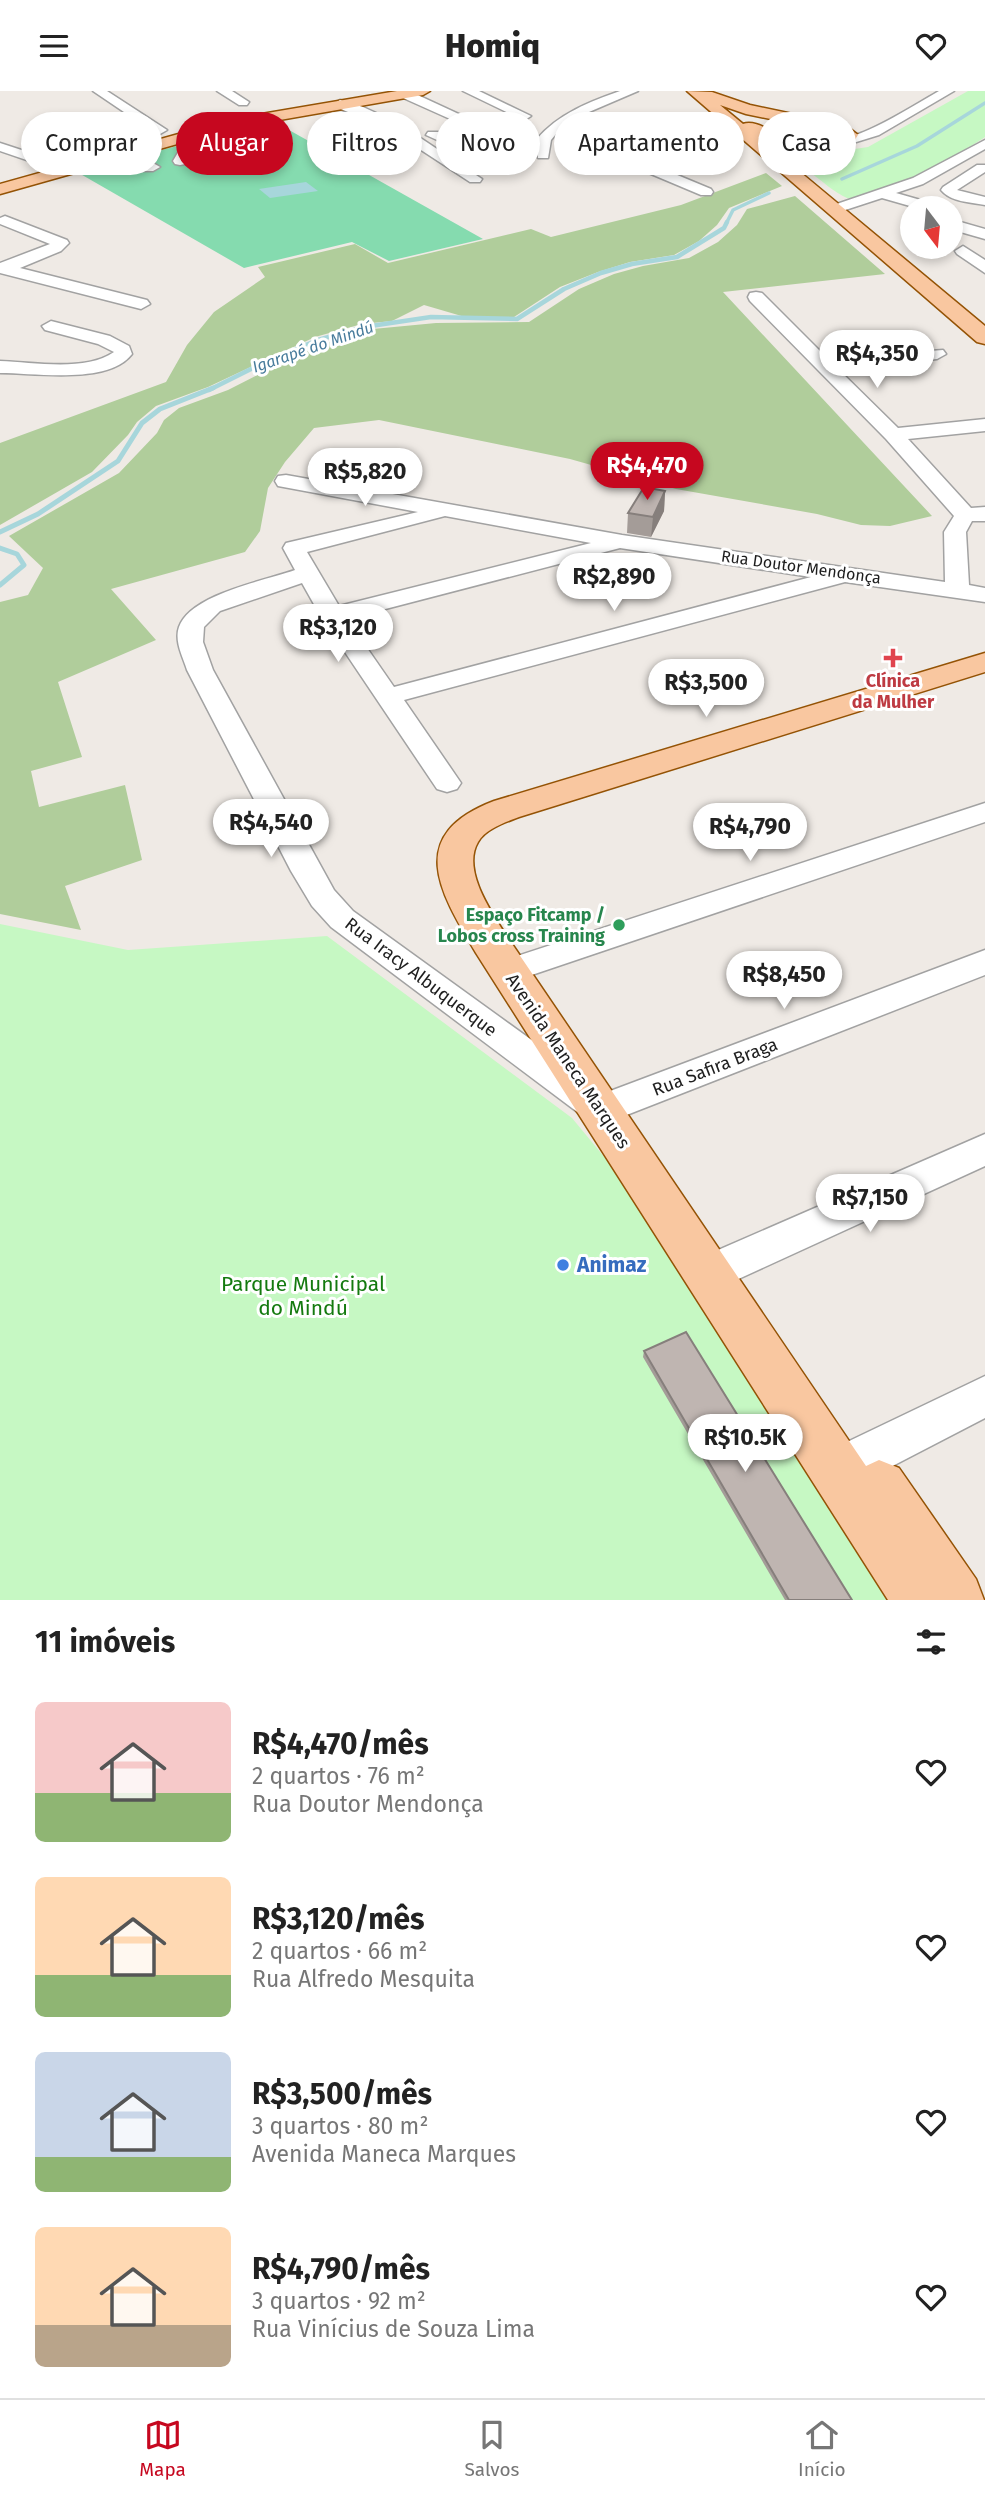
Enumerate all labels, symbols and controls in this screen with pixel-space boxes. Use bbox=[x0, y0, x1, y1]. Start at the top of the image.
icon: menu bbox=[35, 27, 73, 65]
text: Homiq bbox=[445, 27, 540, 65]
icon: heart bbox=[912, 27, 950, 65]
chip: Comprar bbox=[21, 112, 162, 175]
chip: Alugar bbox=[176, 112, 293, 175]
chip: Filtros bbox=[307, 112, 422, 175]
chip: Novo bbox=[436, 112, 540, 175]
chip: Apartamento bbox=[554, 112, 744, 175]
chip: Casa bbox=[758, 112, 856, 175]
north arrow bbox=[900, 196, 962, 259]
map controls bbox=[900, 196, 963, 259]
water label: Igarapé do Mindú bbox=[250, 317, 376, 377]
pin: R$4,350 bbox=[812, 331, 942, 390]
text: R$4,350 bbox=[835, 339, 919, 367]
pin: R$4,470 bbox=[582, 443, 712, 502]
pin: R$5,820 bbox=[300, 449, 430, 508]
text: R$4,470 bbox=[607, 451, 687, 479]
text: R$5,820 bbox=[324, 457, 406, 485]
street label: Rua Doutor Mendonça bbox=[720, 546, 882, 589]
pin: R$2,890 bbox=[549, 553, 679, 613]
text: R$2,890 bbox=[572, 562, 656, 590]
pin: R$3,120 bbox=[273, 605, 403, 664]
text: R$3,120 bbox=[299, 613, 377, 641]
marker: Clínica da Mulher bbox=[883, 648, 903, 668]
pin: R$3,500 bbox=[641, 659, 771, 719]
text: R$3,500 bbox=[664, 668, 748, 696]
place label: Clínica da Mulher bbox=[852, 670, 935, 713]
pin: R$4,540 bbox=[206, 799, 336, 859]
pin: R$4,790 bbox=[685, 803, 815, 863]
text: R$4,540 bbox=[229, 808, 313, 836]
text: R$4,790 bbox=[709, 812, 791, 840]
place label: Espaço Fitcamp / Lobos cross Training bbox=[438, 904, 605, 947]
street label: Rua Iracy Albuquerque bbox=[341, 913, 501, 1041]
marker: Espaço Fitcamp / Lobos cross Training bbox=[611, 917, 627, 933]
pin: R$8,450 bbox=[719, 951, 849, 1011]
text: R$8,450 bbox=[742, 960, 826, 988]
street label: Avenida Maneca Marques bbox=[501, 969, 635, 1153]
street label: Rua Safira Braga bbox=[649, 1033, 781, 1101]
pin: R$7,150 bbox=[805, 1175, 935, 1234]
text: R$7,150 bbox=[832, 1183, 908, 1211]
place label: Animaz bbox=[576, 1252, 647, 1278]
marker: Animaz bbox=[555, 1257, 571, 1273]
park label: Parque Municipal do Mindú bbox=[221, 1271, 385, 1321]
pin: R$10.5K bbox=[680, 1415, 810, 1474]
text: R$10.5K bbox=[704, 1423, 786, 1451]
icon: filters bbox=[912, 1623, 950, 1661]
text: 11 imóveis bbox=[35, 1624, 175, 1660]
text: R$4,470/mês bbox=[252, 1726, 429, 1762]
icon: home bbox=[91, 1730, 175, 1814]
icon: heart bbox=[912, 1753, 950, 1791]
text: 2 quartos · 76 m² bbox=[252, 1762, 425, 1790]
text: Rua Doutor Mendonça bbox=[252, 1790, 484, 1818]
text: R$3,120/mês bbox=[252, 1901, 425, 1937]
icon: home bbox=[91, 1905, 175, 1989]
icon: heart bbox=[912, 1928, 950, 1966]
text: 2 quartos · 66 m² bbox=[252, 1937, 427, 1965]
text: Rua Alfredo Mesquita bbox=[252, 1965, 475, 1993]
text: R$3,500/mês bbox=[252, 2076, 432, 2112]
icon: home bbox=[91, 2080, 175, 2164]
icon: heart bbox=[912, 2103, 950, 2141]
text: 3 quartos · 80 m² bbox=[252, 2112, 428, 2140]
text: Avenida Maneca Marques bbox=[252, 2140, 516, 2168]
text: R$4,790/mês bbox=[252, 2251, 430, 2287]
icon: home bbox=[91, 2255, 175, 2339]
icon: heart bbox=[912, 2278, 950, 2316]
text: 3 quartos · 92 m² bbox=[252, 2287, 426, 2315]
text: Rua Vinícius de Souza Lima bbox=[252, 2315, 535, 2343]
tab: Mapa bbox=[139, 2416, 186, 2481]
tab: Salvos bbox=[464, 2416, 520, 2481]
tab: Início bbox=[798, 2416, 846, 2481]

